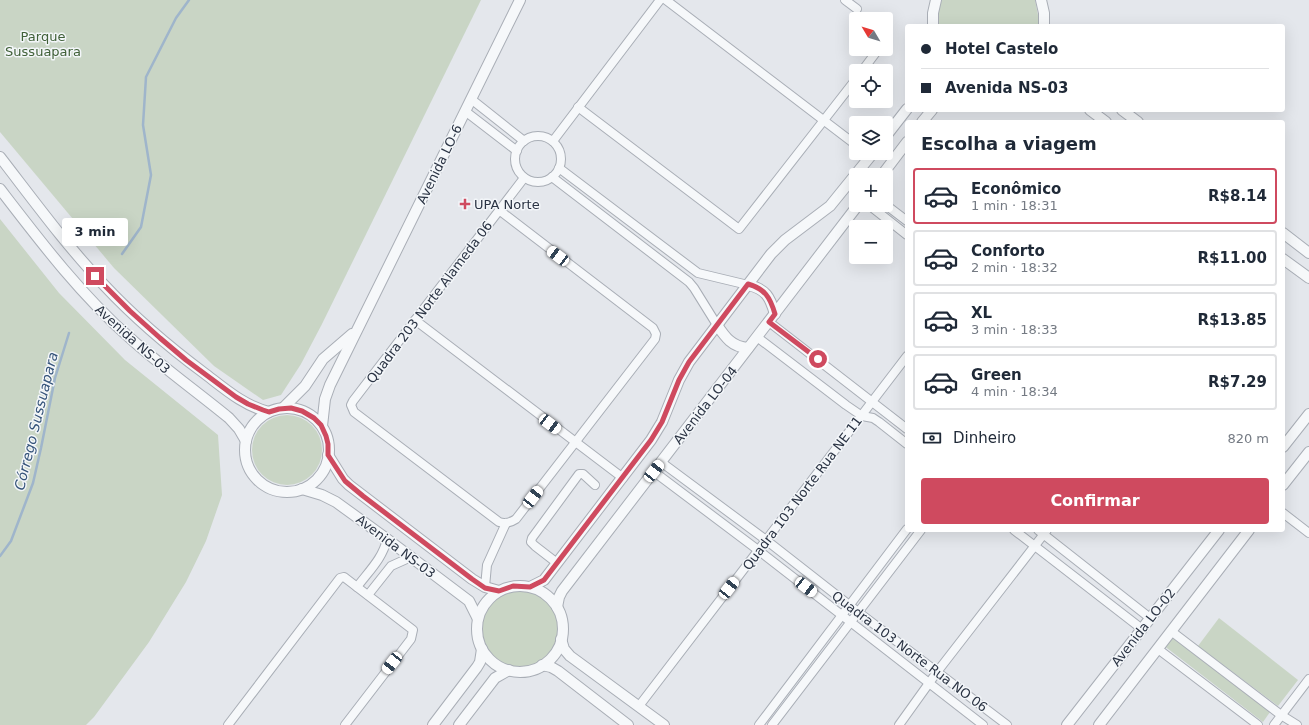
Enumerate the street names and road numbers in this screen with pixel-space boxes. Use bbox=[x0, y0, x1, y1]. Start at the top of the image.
street label: Avenida LO-6 bbox=[414, 122, 465, 206]
street label: Quadra 203 Norte Alameda 06 bbox=[363, 218, 495, 386]
street label: Avenida NS-03 bbox=[92, 302, 173, 377]
street label: Avenida LO-04 bbox=[670, 363, 740, 447]
street label: Quadra 103 Norte Rua NE 11 bbox=[740, 413, 865, 573]
street label: Avenida NS-03 bbox=[353, 512, 438, 581]
street label: Avenida LO-02 bbox=[1108, 585, 1178, 669]
street label: Quadra 103 Norte Rua NO 06 bbox=[829, 588, 990, 715]

